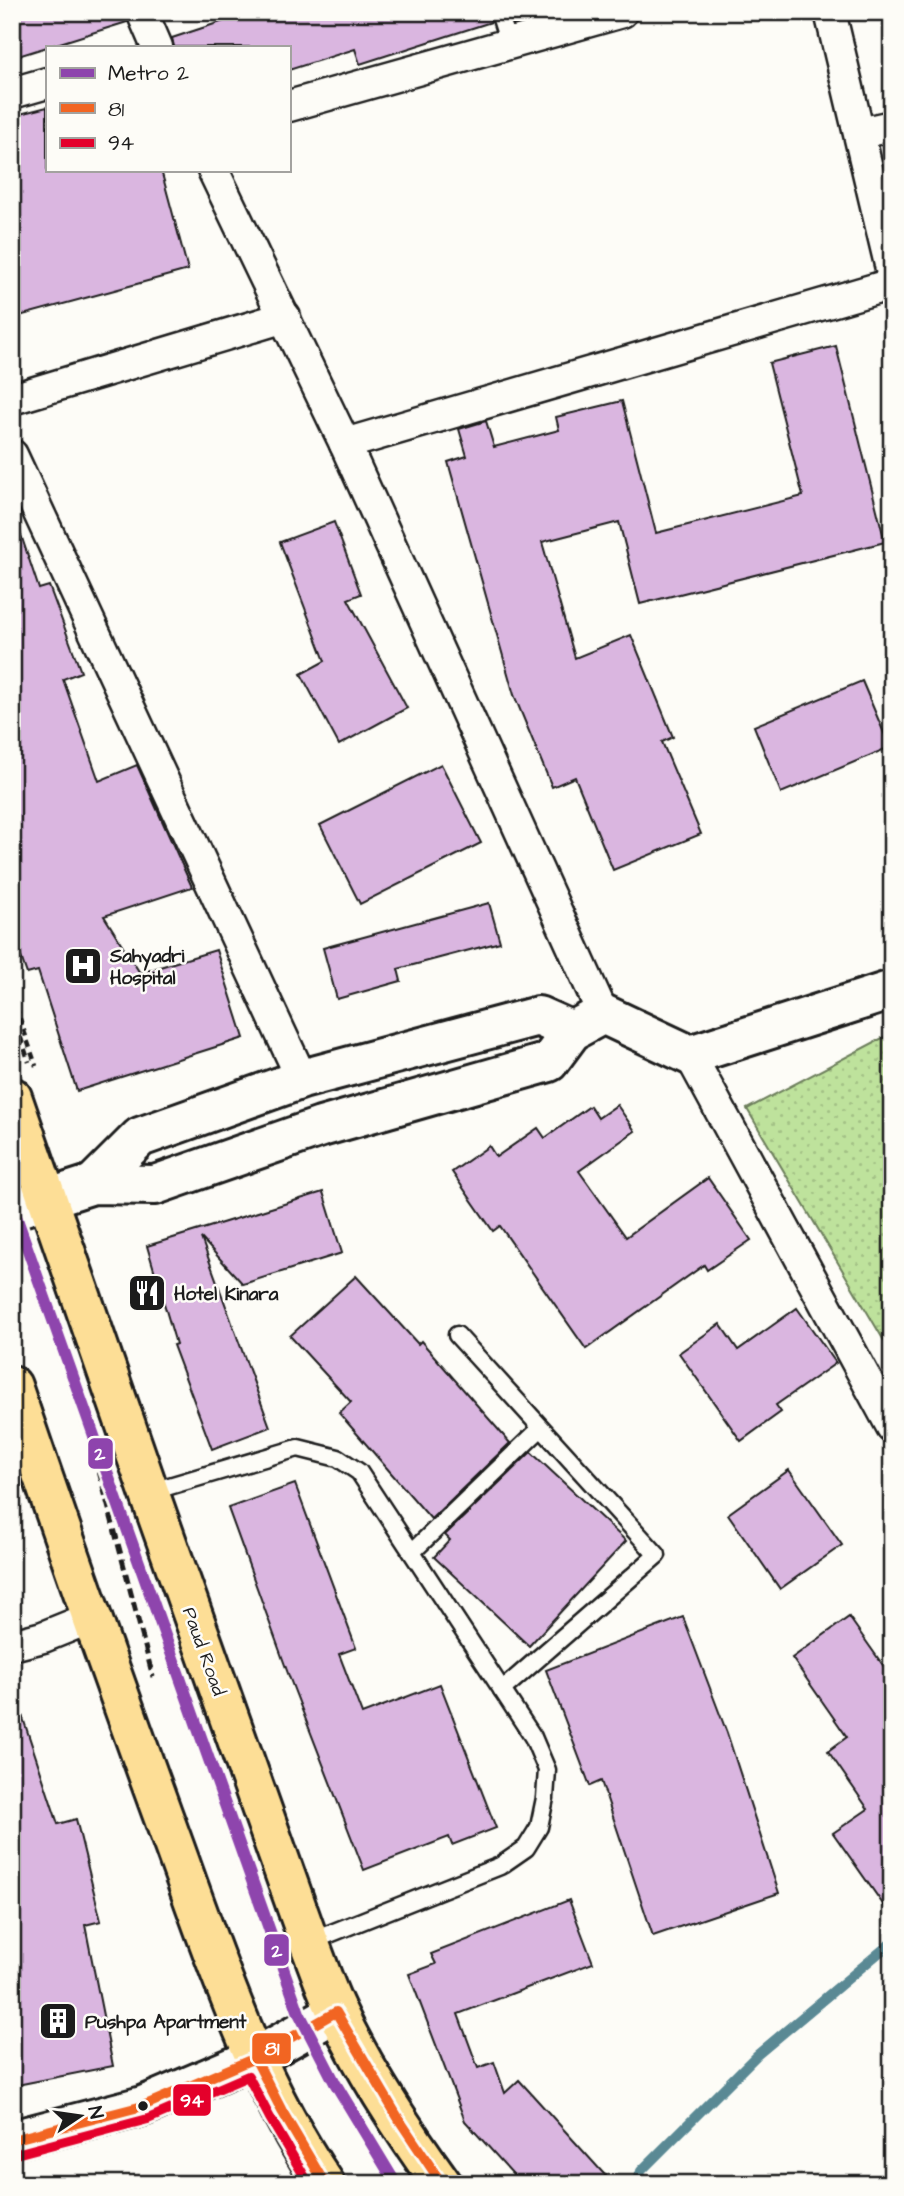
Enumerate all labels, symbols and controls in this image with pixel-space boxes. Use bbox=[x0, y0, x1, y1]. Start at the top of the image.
legend bbox=[46, 46, 290, 172]
text: Metro 2 bbox=[108, 59, 189, 88]
text: 81 bbox=[108, 95, 125, 124]
text: 94 bbox=[108, 129, 134, 158]
place label: Sahyadri Hospital bbox=[109, 943, 185, 992]
hospital icon: Sahyadri Hospital bbox=[62, 945, 104, 987]
restaurant icon: Hotel Kinara bbox=[126, 1272, 168, 1314]
place label: Hotel Kinara bbox=[174, 1281, 279, 1308]
line badge: 2 bbox=[87, 1437, 114, 1470]
text: 2 bbox=[94, 1441, 106, 1468]
street label: Paud Road bbox=[175, 1603, 232, 1700]
line badge: 2 bbox=[263, 1933, 290, 1967]
text: 2 bbox=[271, 1938, 283, 1965]
building icon: Pushpa Apartment bbox=[37, 2000, 79, 2042]
place label: Pushpa Apartment bbox=[85, 2009, 247, 2036]
line badge: 81 bbox=[251, 2032, 292, 2065]
text: 81 bbox=[265, 2036, 280, 2063]
north arrow bbox=[46, 2080, 116, 2150]
line badge: 94 bbox=[172, 2083, 212, 2117]
text: 94 bbox=[180, 2088, 204, 2115]
unlabelled marker bbox=[136, 2099, 150, 2113]
text: N bbox=[81, 2104, 110, 2121]

